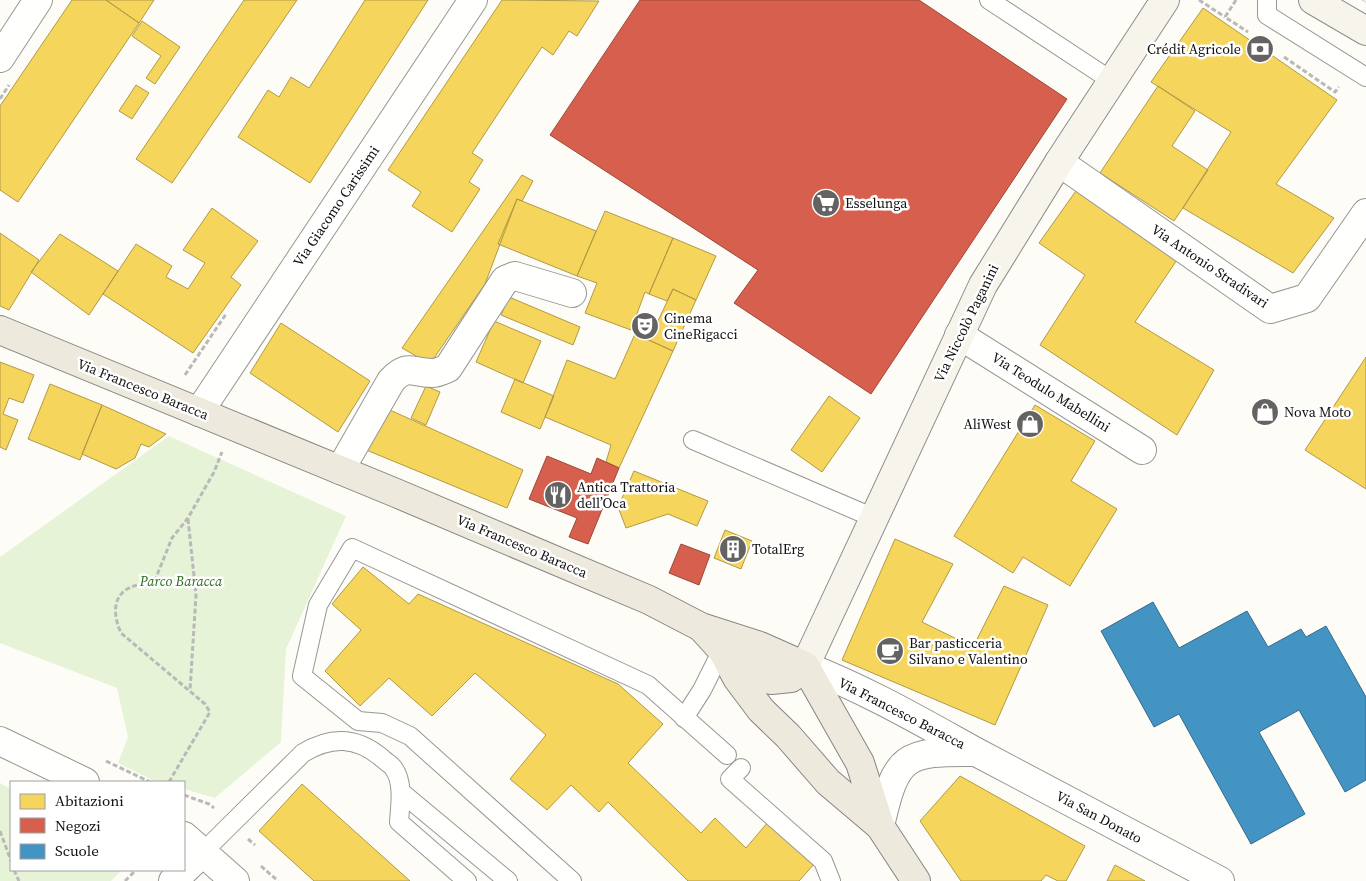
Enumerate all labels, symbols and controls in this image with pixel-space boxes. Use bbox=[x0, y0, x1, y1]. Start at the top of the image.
bank icon: Crédit Agricole bbox=[1245, 34, 1275, 64]
place label: Crédit Agricole bbox=[1147, 39, 1241, 59]
street label: Via Giacomo Carissimi bbox=[288, 142, 384, 270]
supermarket icon: Esselunga bbox=[811, 188, 841, 218]
place label: Esselunga bbox=[845, 193, 908, 213]
street label: Via Antonio Stradivari bbox=[1147, 219, 1273, 313]
street label: Via Niccolò Paganini bbox=[929, 261, 1003, 385]
place label: Cinema CineRigacci bbox=[664, 308, 738, 344]
theatre icon: Cinema CineRigacci bbox=[630, 311, 660, 341]
street label: Via Teodulo Mabellini bbox=[988, 347, 1114, 437]
street label: Via Francesco Baracca bbox=[74, 353, 212, 425]
shop icon: Nova Moto bbox=[1250, 397, 1280, 427]
place label: Nova Moto bbox=[1284, 402, 1351, 422]
shop icon: AliWest bbox=[1015, 409, 1045, 439]
place label: AliWest bbox=[963, 414, 1011, 434]
place label: Antica Trattoria dell’Oca bbox=[577, 477, 676, 513]
restaurant icon: Antica Trattoria dell’Oca bbox=[543, 480, 573, 510]
street label: Via Francesco Baracca bbox=[454, 509, 591, 583]
building icon: TotalErg bbox=[718, 534, 748, 564]
place label: TotalErg bbox=[752, 539, 804, 559]
park label: Parco Baracca bbox=[139, 571, 223, 591]
place label: Bar pasticceria Silvano e Valentino bbox=[909, 633, 1028, 669]
cafe icon: Bar pasticceria Silvano e Valentino bbox=[875, 636, 905, 666]
street label: Via Francesco Baracca bbox=[835, 672, 970, 754]
legend bbox=[10, 781, 185, 871]
street label: Via San Donato bbox=[1052, 786, 1146, 848]
text: Abitazioni bbox=[55, 790, 124, 811]
text: Negozi bbox=[55, 815, 101, 836]
text: Scuole bbox=[55, 840, 99, 861]

